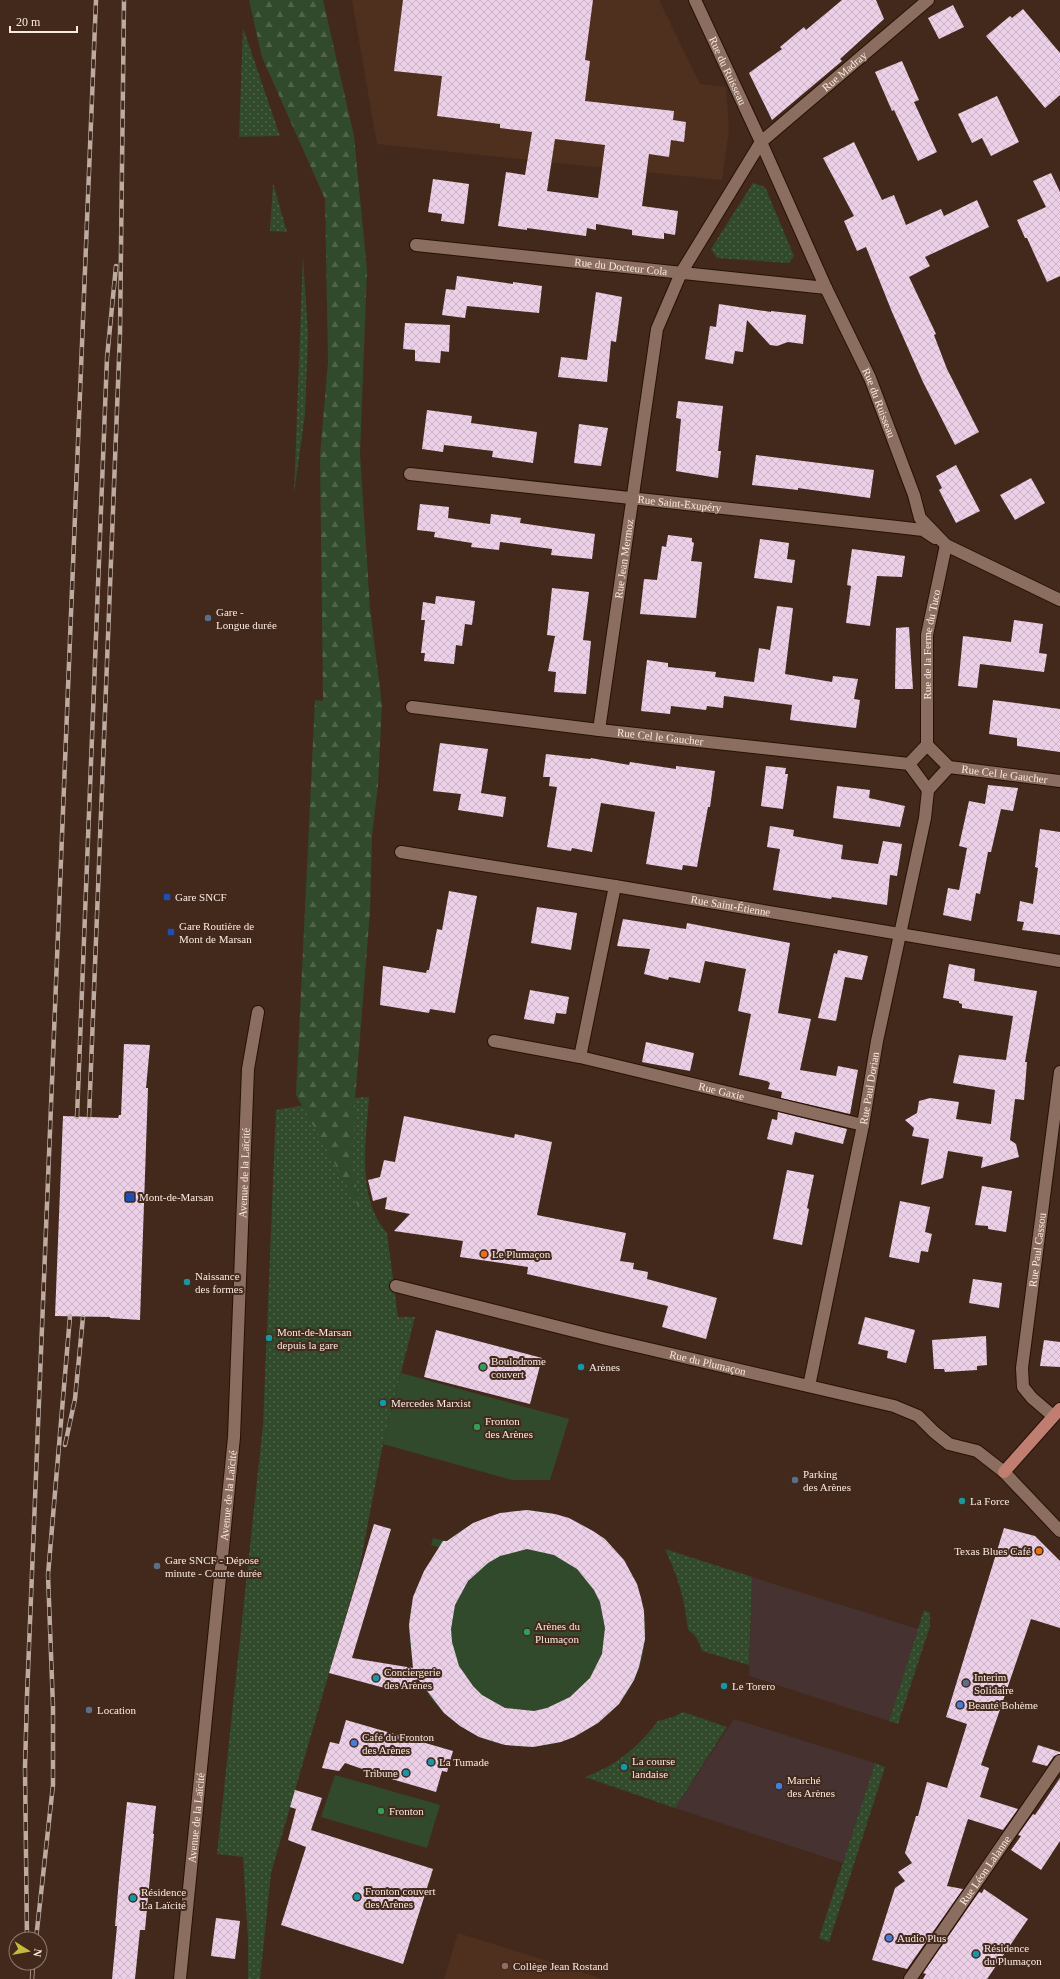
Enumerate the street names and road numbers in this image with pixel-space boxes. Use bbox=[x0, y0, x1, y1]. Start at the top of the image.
street label: Rue du Ruisseau bbox=[707, 35, 749, 107]
street label: Rue Madray bbox=[820, 49, 869, 93]
street label: Rue du Docteur Cola bbox=[574, 256, 668, 277]
street label: Rue du Ruisseau bbox=[860, 366, 898, 440]
street label: Rue Saint-Exupéry bbox=[637, 493, 722, 514]
street label: Rue Jean Mermoz bbox=[612, 518, 635, 599]
street label: Rue de la Ferme du Tuco bbox=[921, 588, 943, 700]
street label: Rue Cel le Gaucher bbox=[617, 726, 704, 747]
street label: Rue Cel le Gaucher bbox=[961, 763, 1048, 785]
street label: Rue Saint-Étienne bbox=[690, 893, 771, 918]
street label: Rue Paul Dorian bbox=[857, 1050, 881, 1125]
street label: Rue Gaxie bbox=[697, 1080, 746, 1102]
street label: Avenue de la Laïcité bbox=[236, 1127, 252, 1218]
street label: Rue Paul Cassou bbox=[1026, 1212, 1048, 1288]
street label: Rue du Plumaçon bbox=[668, 1348, 748, 1377]
street label: Avenue de la Laïcité bbox=[218, 1450, 239, 1541]
street label: Avenue de la Laïcité bbox=[186, 1772, 207, 1863]
street label: Rue Léon Lalanne bbox=[957, 1833, 1013, 1907]

